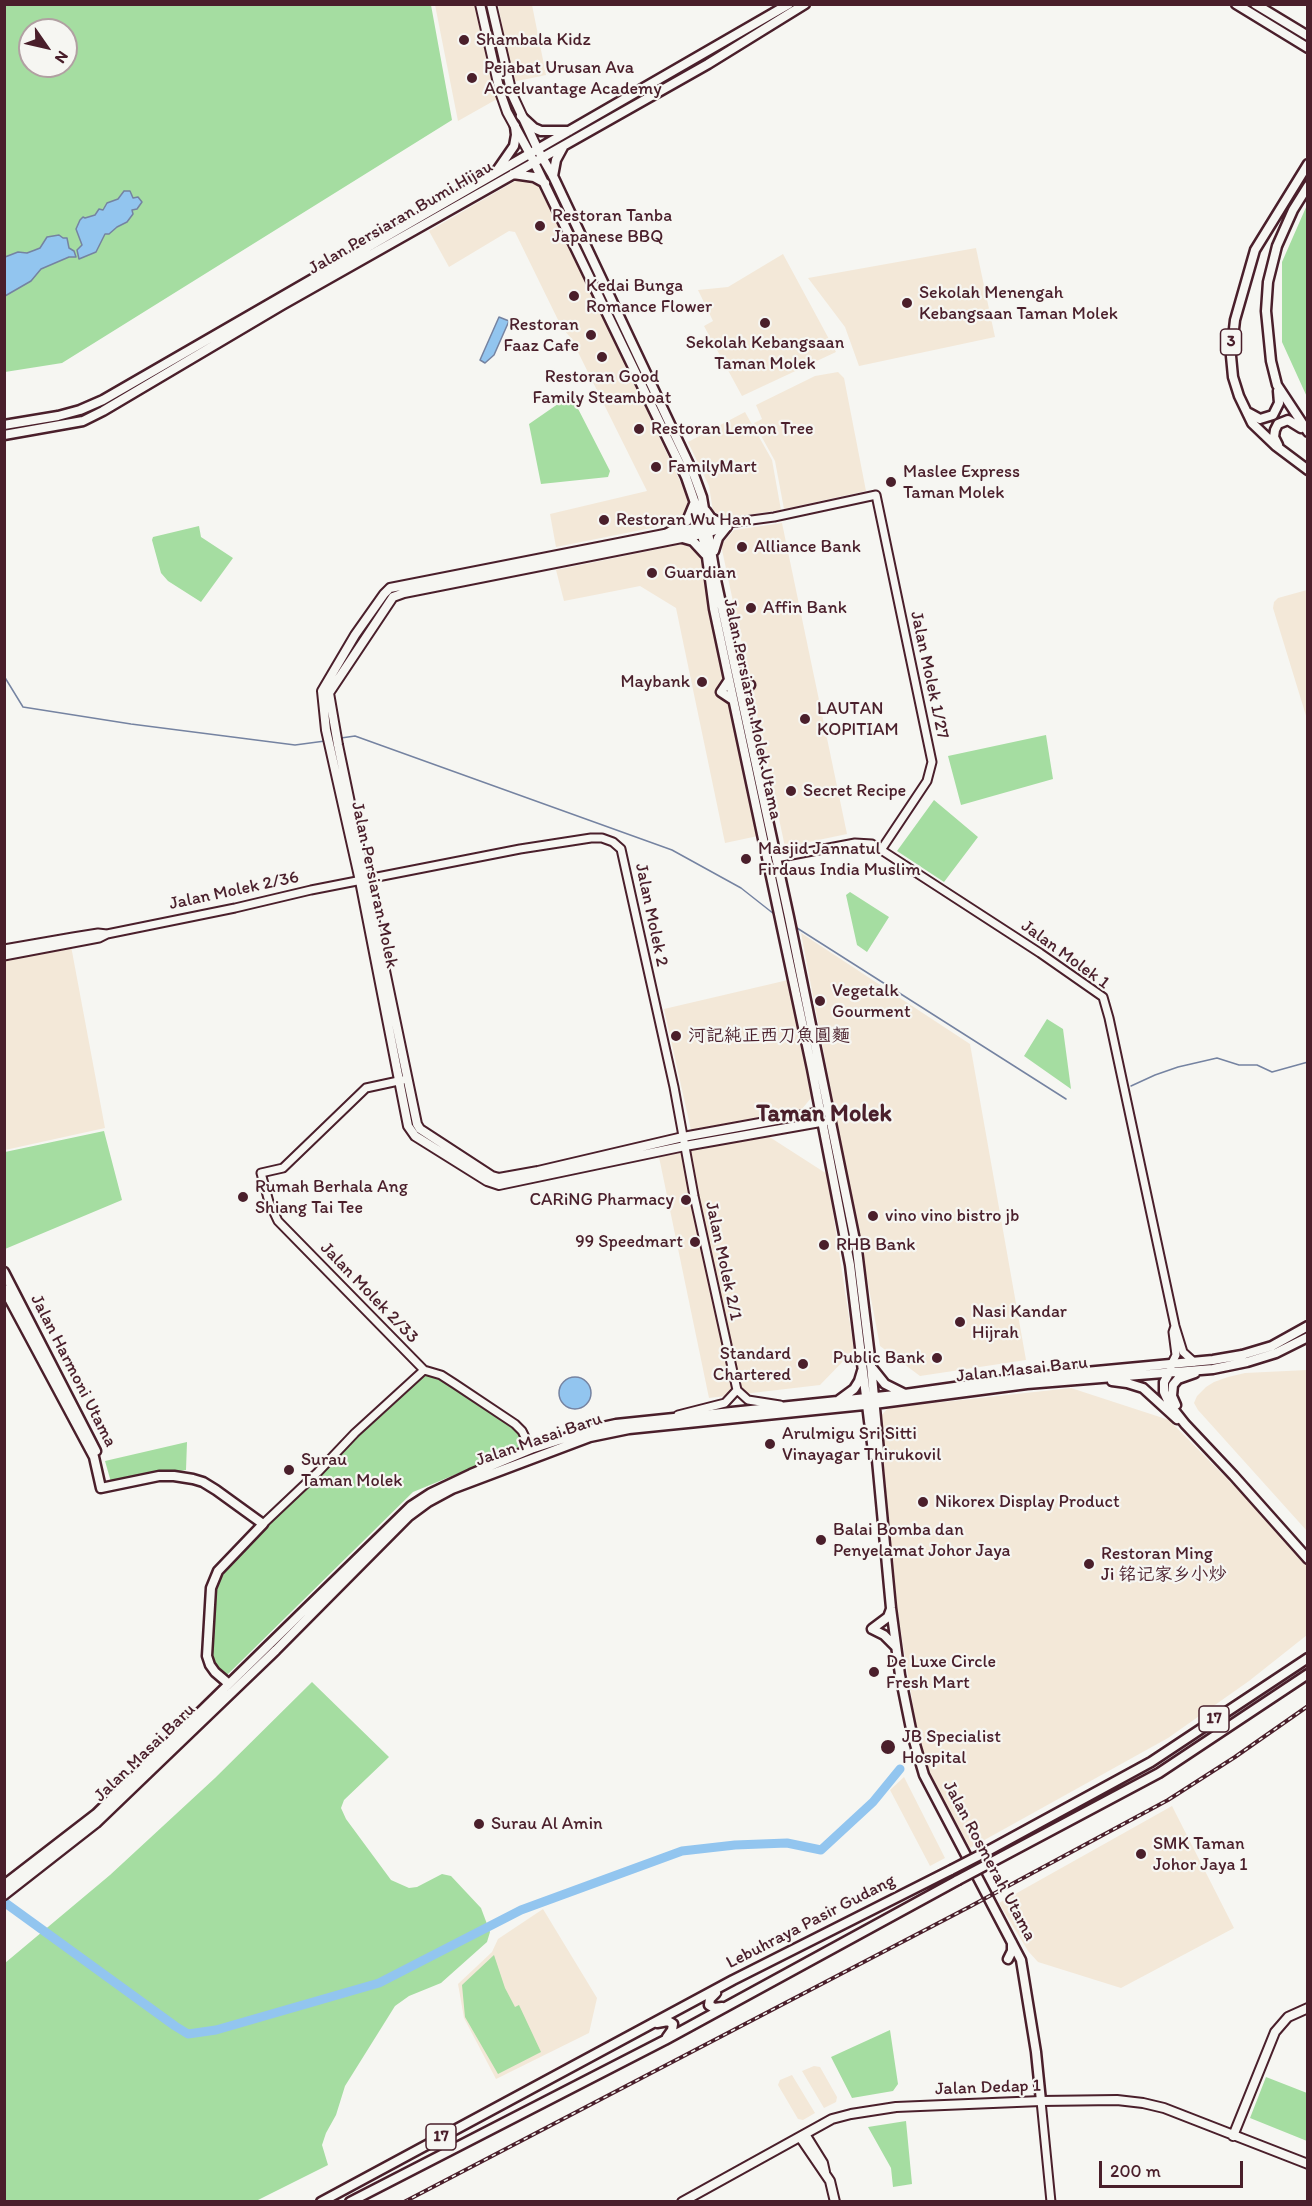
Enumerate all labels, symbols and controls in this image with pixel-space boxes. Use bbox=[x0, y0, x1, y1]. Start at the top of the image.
north arrow bbox=[18, 18, 78, 78]
place label: Shambala Kidz bbox=[476, 29, 591, 51]
marker: Shambala Kidz bbox=[457, 33, 471, 47]
text: N bbox=[51, 47, 73, 67]
place label: Pejabat Urusan Ava Accelvantage Academy bbox=[484, 57, 662, 100]
marker: Pejabat Urusan Ava Accelvantage Academy bbox=[465, 71, 479, 85]
street label: Jalan Persiaran Bumi Hijau bbox=[305, 156, 497, 280]
place label: Restoran Tanba Japanese BBQ bbox=[552, 205, 672, 248]
marker: Restoran Tanba Japanese BBQ bbox=[533, 219, 547, 233]
place label: Kedai Bunga Romance Flower bbox=[586, 275, 712, 318]
place label: Sekolah Menengah Kebangsaan Taman Molek bbox=[919, 282, 1118, 324]
marker: Kedai Bunga Romance Flower bbox=[567, 289, 581, 303]
marker: Sekolah Menengah Kebangsaan Taman Molek bbox=[900, 296, 914, 310]
place label: Restoran Faaz Cafe bbox=[504, 314, 579, 356]
marker: Sekolah Kebangsaan Taman Molek bbox=[758, 316, 772, 330]
marker: Restoran Faaz Cafe bbox=[584, 328, 598, 342]
road number: 3 bbox=[1220, 329, 1242, 355]
place label: Sekolah Kebangsaan Taman Molek bbox=[686, 332, 844, 374]
marker: Restoran Good Family Steamboat bbox=[595, 350, 609, 364]
place label: Restoran Good Family Steamboat bbox=[533, 366, 671, 409]
place label: Restoran Lemon Tree bbox=[651, 418, 814, 440]
marker: Restoran Lemon Tree bbox=[632, 422, 646, 436]
place label: FamilyMart bbox=[668, 456, 757, 478]
marker: FamilyMart bbox=[649, 460, 663, 474]
place label: Maslee Express Taman Molek bbox=[903, 461, 1020, 504]
marker: Maslee Express Taman Molek bbox=[884, 475, 898, 489]
place label: Restoran Wu Han bbox=[616, 509, 751, 531]
marker: Restoran Wu Han bbox=[597, 513, 611, 527]
place label: Alliance Bank bbox=[754, 536, 861, 558]
marker: Alliance Bank bbox=[735, 540, 749, 554]
place label: Guardian bbox=[664, 562, 736, 584]
marker: Guardian bbox=[645, 566, 659, 580]
street label: Jalan Persiaran Molek Utama bbox=[718, 597, 786, 821]
place label: Affin Bank bbox=[763, 597, 847, 619]
marker: Affin Bank bbox=[744, 601, 758, 615]
street label: Jalan Molek 1/27 bbox=[905, 609, 953, 741]
place label: Maybank bbox=[620, 671, 690, 693]
marker: Maybank bbox=[695, 675, 709, 689]
place label: LAUTAN KOPITIAM bbox=[817, 698, 899, 740]
marker: LAUTAN KOPITIAM bbox=[798, 712, 812, 726]
place label: Secret Recipe bbox=[803, 780, 906, 802]
marker: Secret Recipe bbox=[784, 784, 798, 798]
street label: Jalan Persiaran Molek bbox=[346, 800, 402, 970]
place label: Masjid Jannatul Firdaus India Muslim bbox=[758, 838, 921, 880]
marker: Masjid Jannatul Firdaus India Muslim bbox=[739, 852, 753, 866]
street label: Jalan Molek 2 bbox=[630, 861, 672, 969]
street label: Jalan Molek 2/36 bbox=[167, 867, 301, 915]
street label: Jalan Molek 1 bbox=[1017, 916, 1113, 994]
place label: Vegetalk Gourment bbox=[832, 980, 911, 1022]
marker: Vegetalk Gourment bbox=[813, 994, 827, 1008]
place label: 河記純正西刀魚圓麵 bbox=[688, 1025, 850, 1047]
marker: 河記純正西刀魚圓麵 bbox=[669, 1029, 683, 1043]
district label: Taman Molek bbox=[756, 1101, 892, 1129]
place label: Rumah Berhala Ang Shiang Tai Tee bbox=[255, 1176, 408, 1218]
place label: CARiNG Pharmacy bbox=[529, 1189, 674, 1211]
marker: Rumah Berhala Ang Shiang Tai Tee bbox=[236, 1190, 250, 1204]
marker: CARiNG Pharmacy bbox=[679, 1193, 693, 1207]
street label: Jalan Molek 2/1 bbox=[700, 1200, 746, 1322]
place label: vino vino bistro jb bbox=[885, 1205, 1019, 1227]
marker: vino vino bistro jb bbox=[866, 1209, 880, 1223]
place label: 99 Speedmart bbox=[575, 1231, 683, 1253]
place label: RHB Bank bbox=[836, 1234, 916, 1256]
marker: 99 Speedmart bbox=[688, 1235, 702, 1249]
street label: Jalan Molek 2/33 bbox=[315, 1238, 423, 1348]
marker: RHB Bank bbox=[817, 1238, 831, 1252]
street label: Jalan Harmoni Utama bbox=[25, 1291, 121, 1451]
place label: Nasi Kandar Hijrah bbox=[972, 1301, 1067, 1344]
marker: Nasi Kandar Hijrah bbox=[953, 1315, 967, 1329]
place label: Standard Chartered bbox=[713, 1343, 791, 1386]
place label: Public Bank bbox=[833, 1347, 925, 1369]
marker: Public Bank bbox=[930, 1351, 944, 1365]
street label: Jalan Masai Baru bbox=[955, 1352, 1089, 1388]
marker: Standard Chartered bbox=[796, 1357, 810, 1371]
street label: Jalan Masai Baru bbox=[473, 1408, 605, 1472]
place label: Arulmigu Sri Sitti Vinayagar Thirukovil bbox=[782, 1423, 941, 1466]
marker: Arulmigu Sri Sitti Vinayagar Thirukovil bbox=[763, 1437, 777, 1451]
place label: Surau Taman Molek bbox=[301, 1449, 403, 1492]
marker: Surau Taman Molek bbox=[282, 1463, 296, 1477]
place label: Nikorex Display Product bbox=[935, 1491, 1120, 1513]
marker: Nikorex Display Product bbox=[916, 1495, 930, 1509]
place label: Balai Bomba dan Penyelamat Johor Jaya bbox=[833, 1519, 1010, 1562]
marker: Balai Bomba dan Penyelamat Johor Jaya bbox=[814, 1533, 828, 1547]
place label: Restoran Ming Ji 铭记家乡小炒 bbox=[1101, 1543, 1226, 1586]
marker: Restoran Ming Ji 铭记家乡小炒 bbox=[1082, 1557, 1096, 1571]
place label: De Luxe Circle Fresh Mart bbox=[886, 1651, 996, 1694]
marker: De Luxe Circle Fresh Mart bbox=[867, 1665, 881, 1679]
street label: Jalan Masai Baru bbox=[90, 1699, 200, 1807]
road number: 17 bbox=[1199, 1706, 1229, 1732]
place label: JB Specialist Hospital bbox=[902, 1726, 1001, 1768]
marker: JB Specialist Hospital bbox=[879, 1738, 897, 1756]
street label: Jalan Rosmerah Utama bbox=[938, 1777, 1040, 1945]
place label: Surau Al Amin bbox=[491, 1813, 603, 1835]
marker: Surau Al Amin bbox=[472, 1817, 486, 1831]
place label: SMK Taman Johor Jaya 1 bbox=[1153, 1833, 1248, 1876]
marker: SMK Taman Johor Jaya 1 bbox=[1134, 1847, 1148, 1861]
street label: Lebuhraya Pasir Gudang bbox=[723, 1870, 899, 1974]
street label: Jalan Dedap 1 bbox=[935, 2075, 1041, 2101]
road number: 17 bbox=[426, 2124, 456, 2150]
scale bar bbox=[1102, 2149, 1246, 2187]
text: 200 m bbox=[1110, 2160, 1161, 2182]

